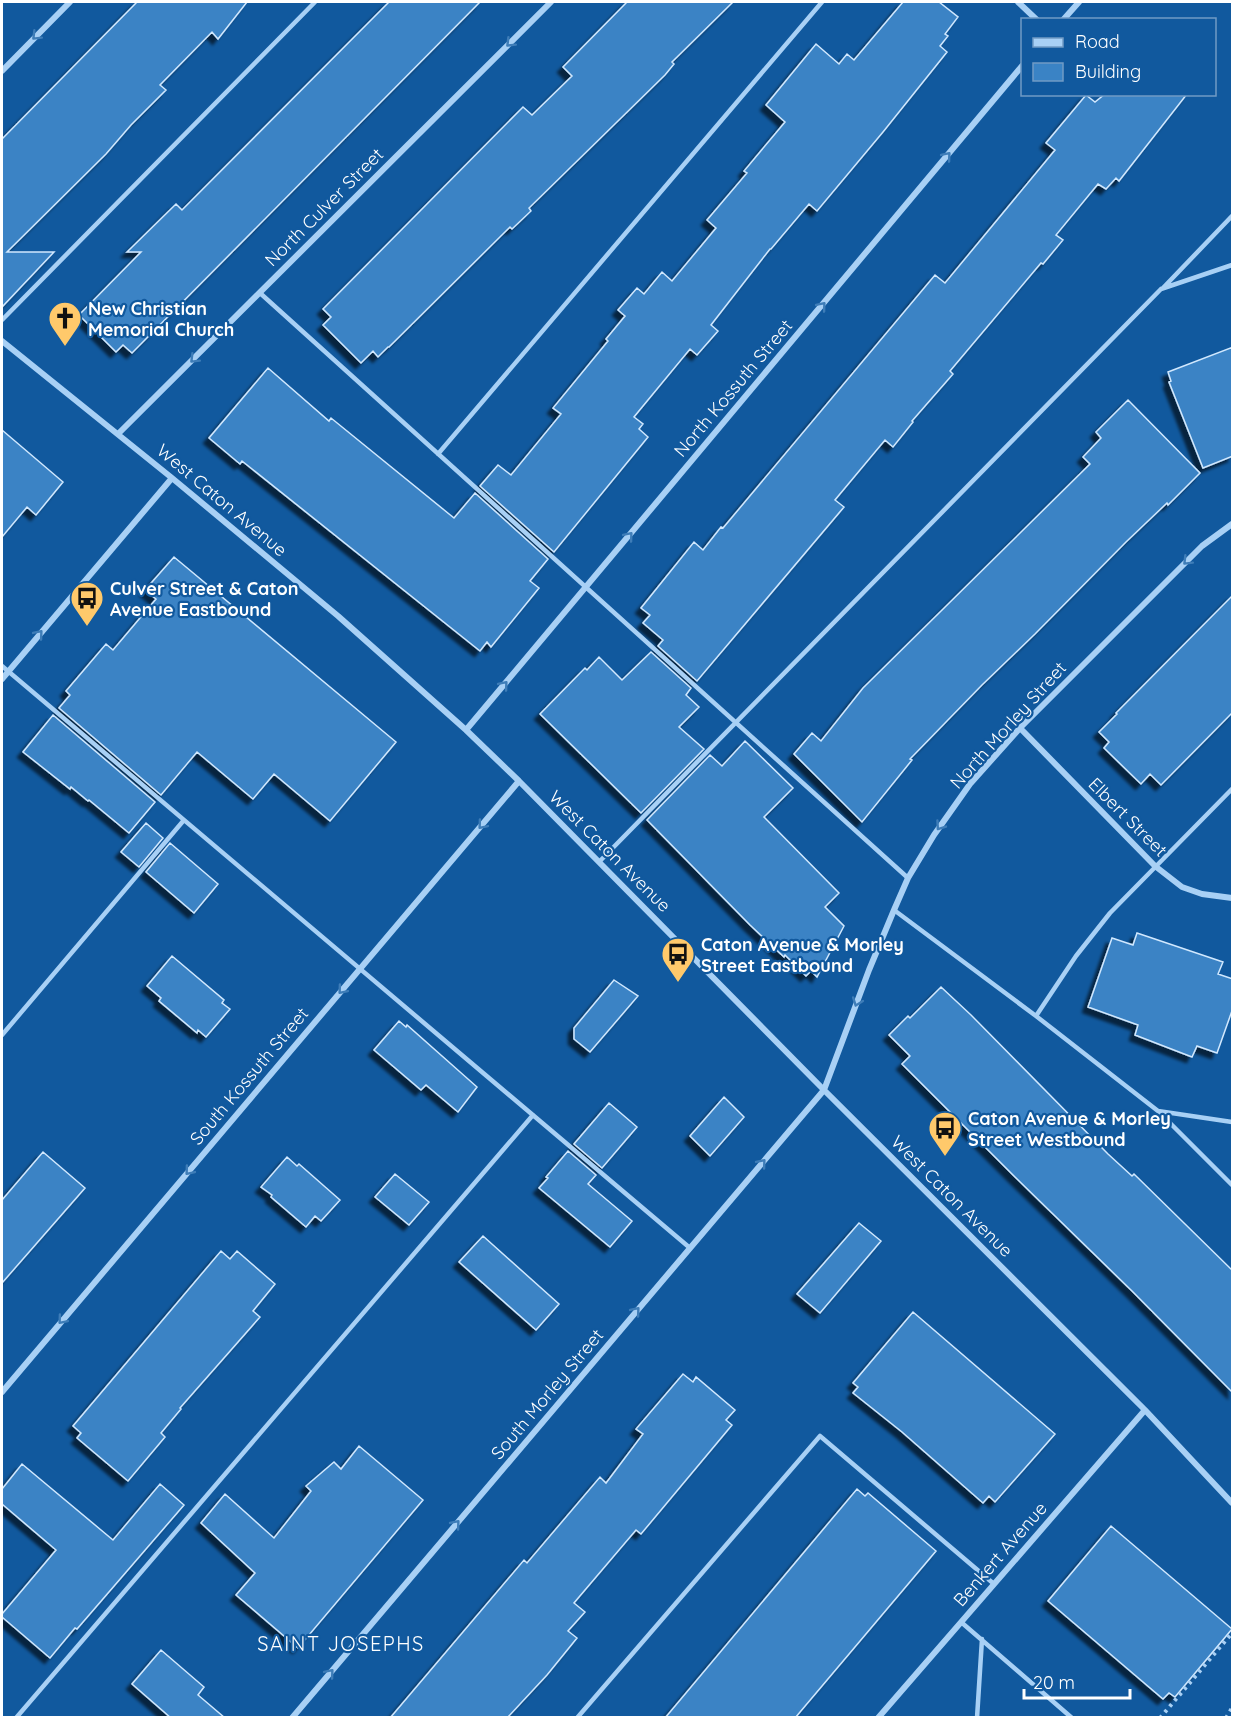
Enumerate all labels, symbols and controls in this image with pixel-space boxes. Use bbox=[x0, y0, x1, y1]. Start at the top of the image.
legend bbox=[1021, 18, 1216, 96]
one-way arrow bbox=[32, 29, 43, 40]
text: Road bbox=[1075, 30, 1120, 53]
one-way arrow bbox=[506, 35, 517, 46]
text: Building bbox=[1075, 60, 1141, 83]
street label: North Culver Street bbox=[260, 143, 388, 271]
one-way arrow bbox=[940, 152, 951, 163]
place label: New Christian Memorial Church bbox=[88, 297, 234, 341]
church icon: New Christian Memorial Church bbox=[47, 300, 83, 347]
one-way arrow bbox=[815, 302, 826, 313]
street label: North Kossuth Street bbox=[669, 315, 797, 461]
one-way arrow bbox=[190, 352, 200, 363]
street label: West Caton Avenue bbox=[152, 439, 292, 561]
one-way arrow bbox=[622, 531, 633, 542]
one-way arrow bbox=[1184, 553, 1195, 564]
place label: Culver Street & Caton Avenue Eastbound bbox=[110, 577, 299, 621]
bus stop icon: Culver Street & Caton Avenue Eastbound bbox=[69, 580, 105, 627]
one-way arrow bbox=[32, 630, 43, 641]
street label: North Morley Street bbox=[945, 657, 1071, 793]
one-way arrow bbox=[496, 681, 507, 692]
street label: Elbert Street bbox=[1084, 773, 1172, 861]
street label: West Caton Avenue bbox=[544, 785, 676, 917]
one-way arrow bbox=[478, 818, 489, 829]
one-way arrow bbox=[937, 820, 948, 831]
place label: Caton Avenue & Morley Street Eastbound bbox=[701, 933, 904, 977]
bus stop icon: Caton Avenue & Morley Street Eastbound bbox=[660, 936, 696, 983]
one-way arrow bbox=[338, 983, 349, 994]
one-way arrow bbox=[851, 996, 864, 1007]
street label: South Kossuth Street bbox=[185, 1002, 313, 1150]
place label: Caton Avenue & Morley Street Westbound bbox=[968, 1107, 1171, 1151]
bus stop icon: Caton Avenue & Morley Street Westbound bbox=[927, 1110, 963, 1157]
street label: West Caton Avenue bbox=[886, 1130, 1018, 1262]
one-way arrow bbox=[755, 1159, 766, 1170]
one-way arrow bbox=[185, 1164, 196, 1175]
one-way arrow bbox=[629, 1307, 640, 1318]
one-way arrow bbox=[59, 1313, 70, 1324]
street label: South Morley Street bbox=[486, 1324, 608, 1464]
street label: Benkert Avenue bbox=[948, 1497, 1052, 1611]
one-way arrow bbox=[449, 1520, 460, 1531]
district label: SAINT JOSEPHS bbox=[257, 1631, 425, 1656]
scale bar bbox=[1024, 1662, 1130, 1700]
one-way arrow bbox=[322, 1669, 333, 1680]
text: 20 m bbox=[1033, 1671, 1075, 1694]

